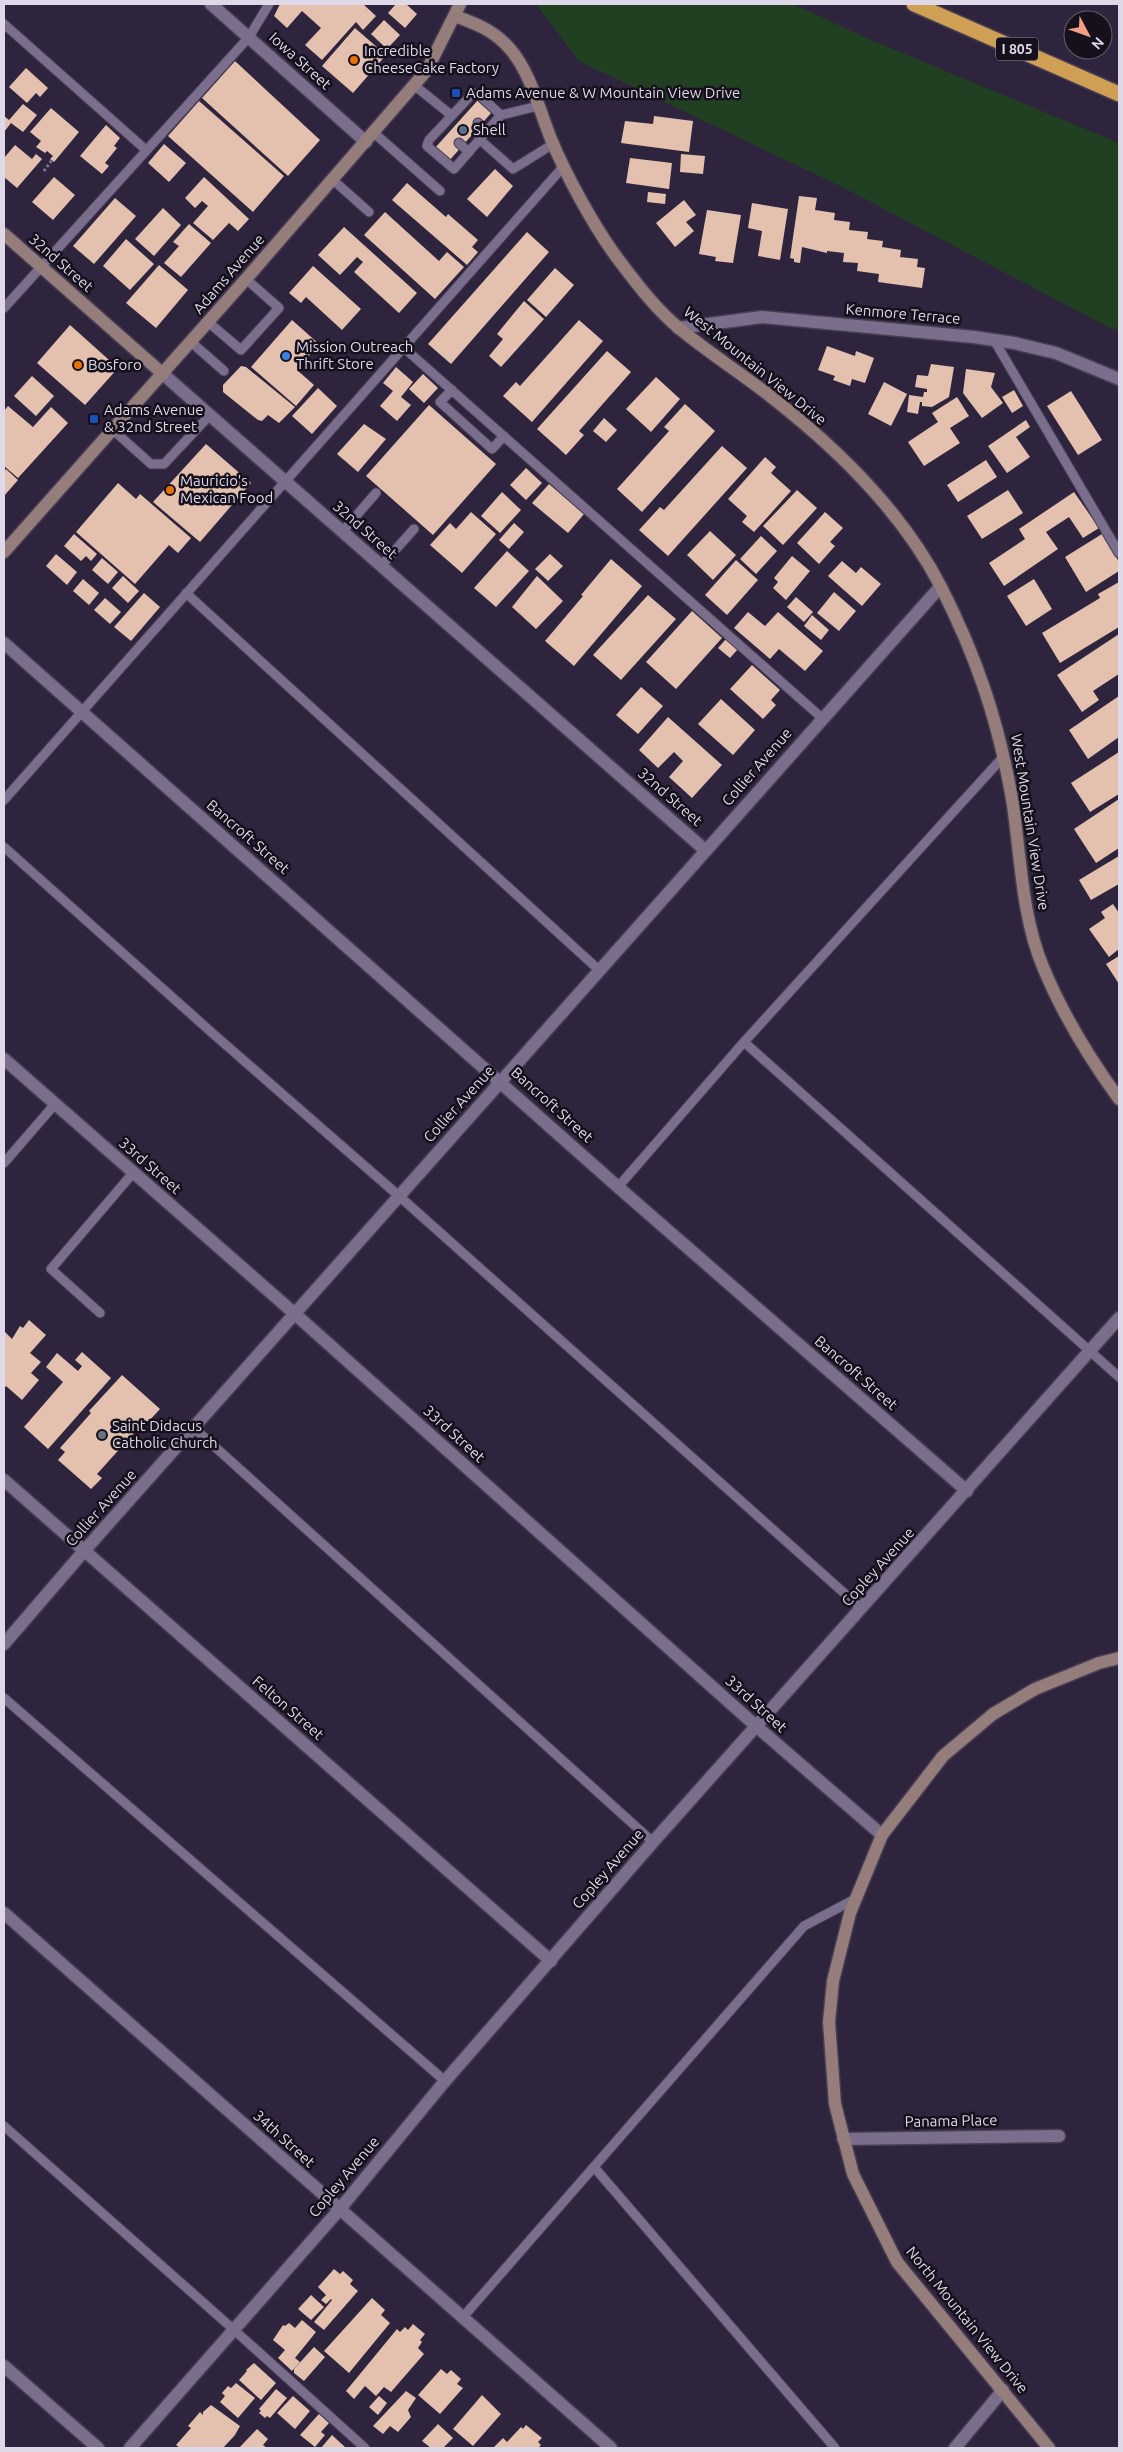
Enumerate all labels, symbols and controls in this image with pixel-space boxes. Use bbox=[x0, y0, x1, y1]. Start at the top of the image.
north arrow bbox=[1063, 10, 1113, 60]
street label: Iowa Street bbox=[266, 28, 335, 93]
text: N bbox=[1088, 34, 1107, 53]
road number: I 805 bbox=[996, 38, 1038, 61]
place label: Incredible CheeseCake Factory bbox=[364, 42, 499, 76]
marker: Incredible CheeseCake Factory bbox=[348, 54, 360, 66]
place label: Adams Avenue & W Mountain View Drive bbox=[466, 84, 740, 101]
marker: Adams Avenue & W Mountain View Drive bbox=[450, 87, 462, 99]
place label: Shell bbox=[473, 121, 506, 138]
marker: Shell bbox=[457, 124, 469, 136]
street label: 32nd Street bbox=[26, 230, 97, 295]
street label: Adams Avenue bbox=[190, 230, 268, 317]
street label: Kenmore Terrace bbox=[845, 300, 961, 327]
street label: West Mountain View Drive bbox=[681, 303, 830, 428]
place label: Mission Outreach Thrift Store bbox=[296, 338, 413, 372]
marker: Mission Outreach Thrift Store bbox=[280, 350, 292, 362]
place label: Bosforo bbox=[88, 356, 142, 373]
marker: Bosforo bbox=[72, 359, 84, 371]
place label: Adams Avenue & 32nd Street bbox=[104, 401, 204, 435]
marker: Adams Avenue & 32nd Street bbox=[88, 413, 100, 425]
place label: Mauricio's Mexican Food bbox=[180, 472, 273, 506]
marker: Mauricio's Mexican Food bbox=[164, 484, 176, 496]
street label: 32nd Street bbox=[330, 497, 401, 562]
street label: Collier Avenue bbox=[718, 724, 795, 809]
street label: West Mountain View Drive bbox=[1008, 732, 1053, 911]
street label: 32nd Street bbox=[635, 764, 706, 829]
street label: Bancroft Street bbox=[203, 796, 293, 877]
street label: Collier Avenue bbox=[420, 1062, 498, 1146]
street label: Bancroft Street bbox=[508, 1063, 597, 1146]
street label: 33rd Street bbox=[116, 1134, 185, 1197]
street label: Bancroft Street bbox=[811, 1332, 901, 1413]
street label: 33rd Street bbox=[420, 1402, 489, 1466]
place label: Saint Didacus Catholic Church bbox=[112, 1417, 218, 1451]
marker: Saint Didacus Catholic Church bbox=[96, 1429, 108, 1441]
street label: Collier Avenue bbox=[62, 1466, 140, 1550]
street label: Copley Avenue bbox=[838, 1524, 917, 1610]
street label: Felton Street bbox=[249, 1672, 327, 1743]
street label: 33rd Street bbox=[722, 1672, 791, 1736]
street label: Copley Avenue bbox=[568, 1825, 647, 1912]
street label: 34th Street bbox=[250, 2107, 319, 2171]
street label: Panama Place bbox=[904, 2111, 998, 2130]
street label: Copley Avenue bbox=[305, 2133, 382, 2221]
street label: North Mountain View Drive bbox=[903, 2243, 1032, 2396]

